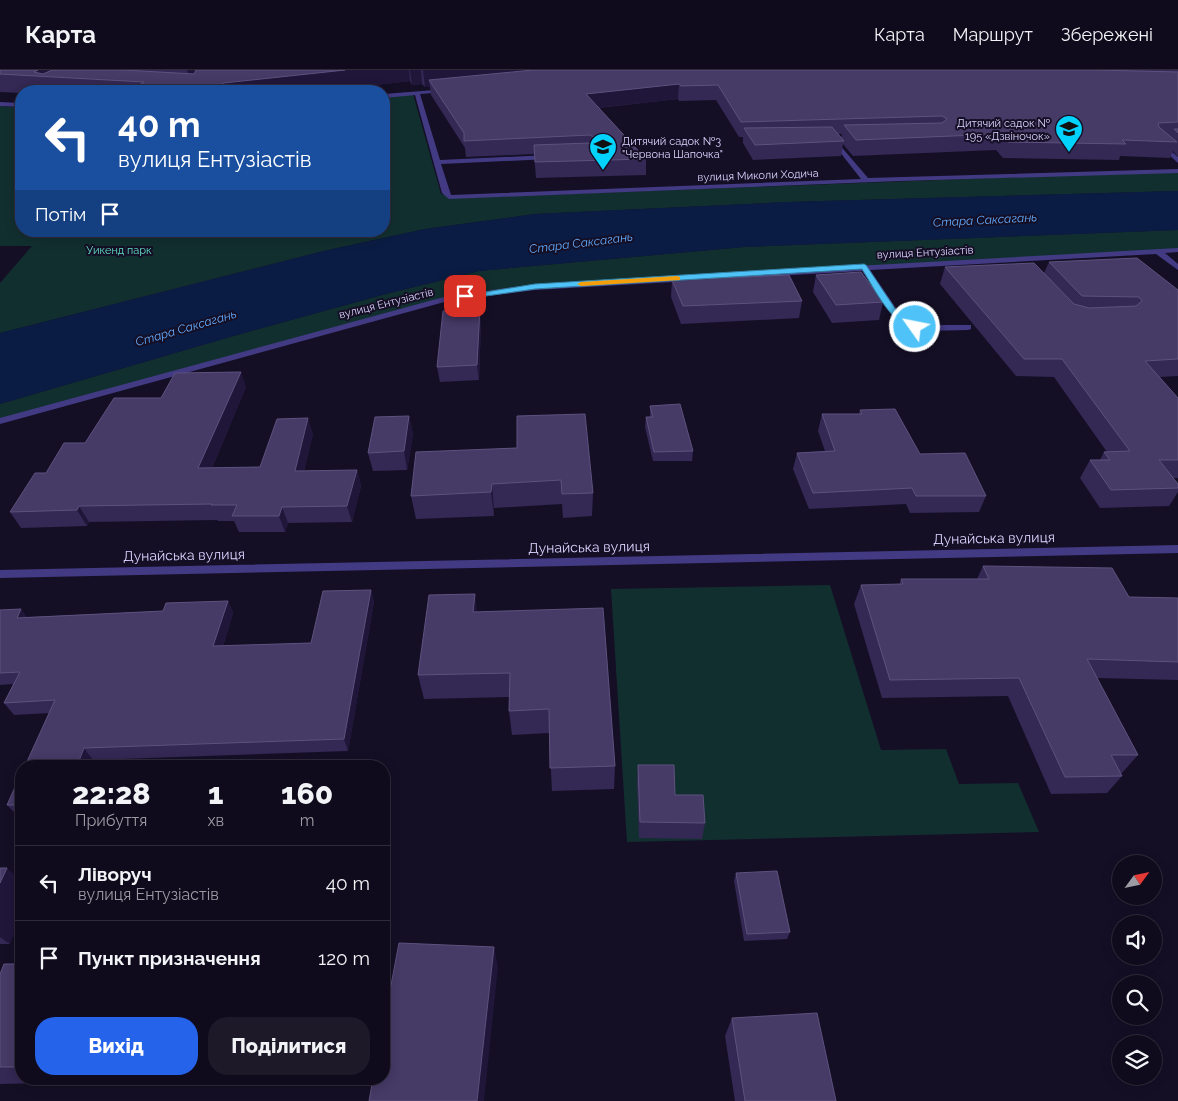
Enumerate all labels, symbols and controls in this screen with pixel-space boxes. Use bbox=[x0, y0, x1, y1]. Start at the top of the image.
text: Карта bbox=[25, 20, 96, 49]
text: Карта bbox=[874, 24, 925, 45]
text: Маршрут bbox=[953, 24, 1033, 45]
text: Збережені bbox=[1061, 24, 1153, 45]
text: 40 m bbox=[118, 104, 200, 145]
icon: left bbox=[35, 105, 100, 170]
school or university icon: Дитячий садок № 195 «Дзвіночок» bbox=[1054, 114, 1084, 153]
place label: Дитячий садок № 195 «Дзвіночок» bbox=[957, 117, 1050, 143]
school or university icon: Дитячий садок №3 "Червона Шапочка" bbox=[588, 132, 618, 171]
place label: Дитячий садок №3 "Червона Шапочка" bbox=[622, 135, 723, 161]
text: вулиця Ентузіастів bbox=[118, 146, 312, 172]
street label: вулиця Миколи Ходича bbox=[697, 167, 819, 184]
icon: arrive bbox=[96, 200, 124, 228]
text: Потім bbox=[35, 203, 86, 225]
water label: Стара Саксагань bbox=[932, 210, 1038, 230]
water label: Стара Саксагань bbox=[528, 230, 634, 256]
street label: вулиця Ентузіастів bbox=[876, 243, 974, 262]
park label: Уикенд парк bbox=[86, 244, 152, 257]
pin bbox=[444, 275, 486, 317]
icon: arrive bbox=[451, 282, 479, 310]
street label: вулиця Ентузіастів bbox=[338, 285, 435, 322]
position arrow bbox=[888, 300, 940, 352]
water label: Стара Саксагань bbox=[134, 307, 238, 349]
street label: Дунайська вулиця bbox=[933, 529, 1055, 547]
street label: Дунайська вулиця bbox=[528, 538, 650, 556]
street label: Дунайська вулиця bbox=[123, 546, 245, 564]
text: 22:28 bbox=[72, 776, 151, 811]
text: 1 bbox=[208, 776, 223, 811]
text: 160 bbox=[281, 776, 333, 811]
text: Прибуття bbox=[75, 811, 147, 830]
text: хв bbox=[207, 811, 224, 830]
text: m bbox=[300, 811, 314, 830]
north arrow bbox=[1112, 855, 1162, 905]
map controls bbox=[1112, 855, 1162, 1085]
text: Ліворуч bbox=[78, 863, 152, 885]
icon: left bbox=[35, 869, 63, 897]
text: 40 m bbox=[326, 872, 370, 894]
text: вулиця Ентузіастів bbox=[78, 885, 219, 904]
button: sound bbox=[1112, 915, 1162, 965]
icon: arrive bbox=[35, 944, 63, 972]
text: Пункт призначення bbox=[78, 947, 261, 969]
text: 120 m bbox=[318, 947, 370, 969]
button: search bbox=[1112, 975, 1162, 1025]
button: Вихід bbox=[35, 1017, 198, 1075]
button: Поділитися bbox=[208, 1017, 370, 1075]
button: layers bbox=[1112, 1035, 1162, 1085]

